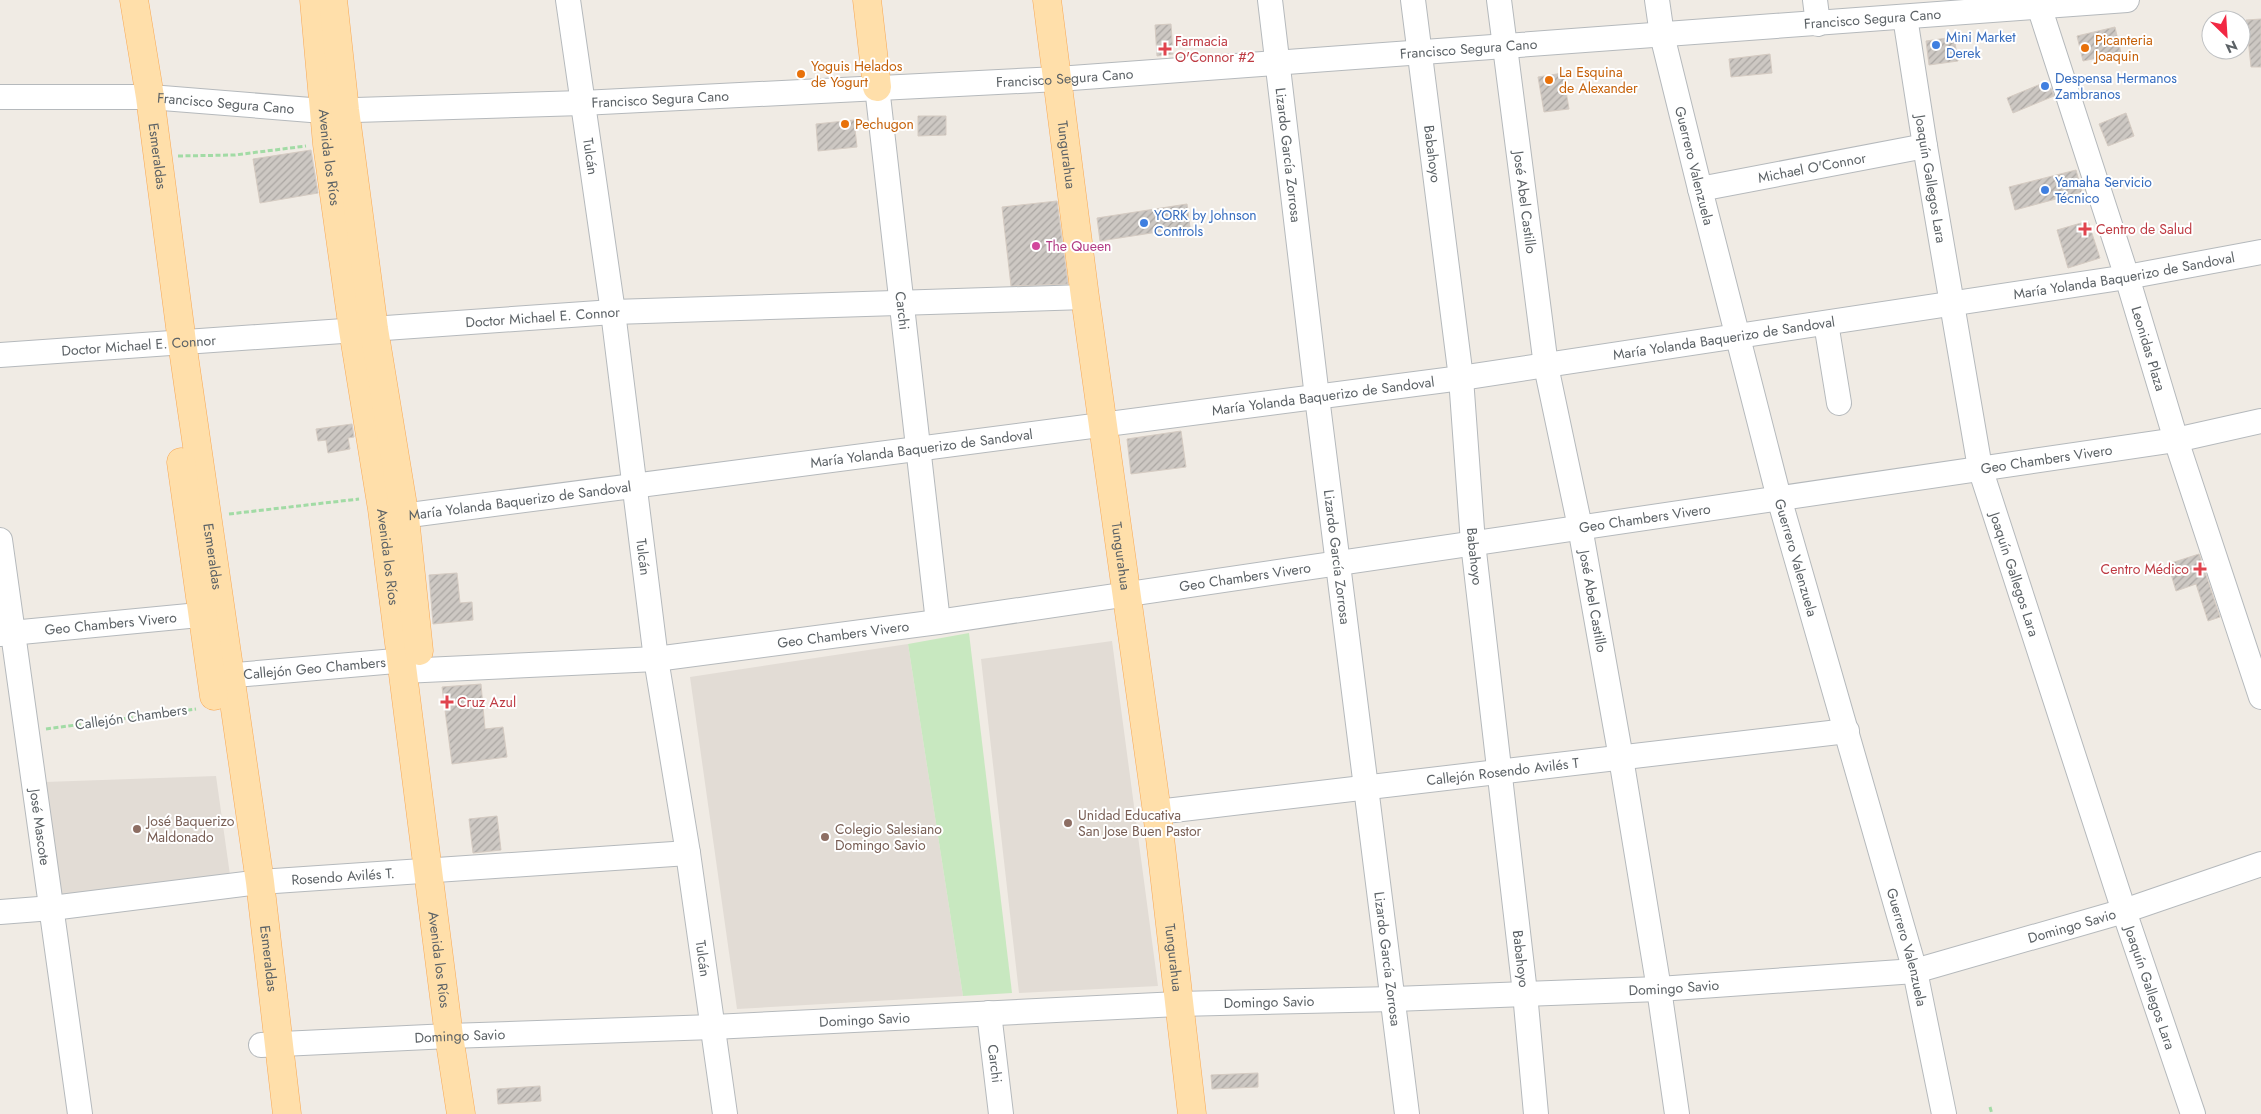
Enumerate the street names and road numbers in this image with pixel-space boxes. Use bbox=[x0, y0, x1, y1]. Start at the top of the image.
street label: Francisco Segura Cano bbox=[1803, 4, 1942, 34]
street label: Francisco Segura Cano bbox=[1399, 34, 1538, 64]
street label: Francisco Segura Cano bbox=[996, 63, 1134, 92]
street label: Francisco Segura Cano bbox=[591, 86, 730, 113]
street label: Lizardo García Zorrosa bbox=[1270, 86, 1306, 223]
street label: Francisco Segura Cano bbox=[156, 88, 295, 119]
street label: Guerrero Valenzuela bbox=[1670, 104, 1719, 227]
street label: Avenida los Ríos bbox=[314, 108, 346, 207]
street label: Joaquín Gallegos Lara bbox=[1910, 111, 1951, 245]
street label: Tungurahua bbox=[1053, 120, 1081, 190]
street label: Esmeraldas bbox=[143, 122, 172, 191]
street label: Babahoyo bbox=[1419, 124, 1446, 184]
street label: Tulcán bbox=[578, 137, 603, 176]
street label: Michael O'Connor bbox=[1756, 147, 1868, 188]
street label: José Abel Castillo bbox=[1508, 148, 1542, 255]
street label: María Yolanda Baquerizo de Sandoval bbox=[2012, 247, 2236, 304]
street label: Carchi bbox=[890, 290, 915, 331]
street label: Doctor Michael E. Connor bbox=[465, 302, 620, 332]
street label: Leonidas Plaza bbox=[2126, 304, 2171, 393]
street label: María Yolanda Baquerizo de Sandoval bbox=[1612, 311, 1836, 365]
street label: Doctor Michael E. Connor bbox=[61, 330, 217, 361]
street label: María Yolanda Baquerizo de Sandoval bbox=[1211, 372, 1436, 420]
street label: María Yolanda Baquerizo de Sandoval bbox=[809, 424, 1034, 473]
street label: Geo Chambers Vivero bbox=[1979, 439, 2114, 479]
street label: María Yolanda Baquerizo de Sandoval bbox=[407, 476, 632, 525]
street label: Lizardo García Zorrosa bbox=[1319, 488, 1355, 625]
street label: Guerrero Valenzuela bbox=[1770, 496, 1823, 619]
street label: Geo Chambers Vivero bbox=[1578, 499, 1712, 538]
street label: Avenida los Ríos bbox=[372, 507, 404, 607]
street label: Joaquín Gallegos Lara bbox=[1984, 508, 2044, 639]
street label: Tungurahua bbox=[1107, 521, 1136, 591]
street label: Esmeraldas bbox=[198, 522, 228, 591]
street label: Babahoyo bbox=[1462, 527, 1488, 587]
street label: Tulcán bbox=[631, 537, 656, 576]
street label: José Abel Castillo bbox=[1574, 547, 1612, 654]
street label: Geo Chambers Vivero bbox=[1178, 557, 1312, 596]
street label: Geo Chambers Vivero bbox=[43, 607, 178, 640]
street label: Geo Chambers Vivero bbox=[776, 616, 911, 653]
street label: Callejón Geo Chambers bbox=[243, 652, 387, 684]
street label: Callejón Chambers bbox=[74, 699, 189, 735]
street label: Callejón Rosendo Avilés T bbox=[1425, 752, 1581, 790]
street label: José Mascote bbox=[25, 786, 55, 867]
street label: Rosendo Avilés T. bbox=[291, 863, 395, 890]
street label: Guerrero Valenzuela bbox=[1882, 886, 1932, 1008]
street label: Lizardo García Zorrosa bbox=[1369, 890, 1406, 1027]
street label: Domingo Savio bbox=[2025, 904, 2119, 948]
street label: Avenida los Ríos bbox=[423, 910, 455, 1009]
street label: Joaquín Gallegos Lara bbox=[2119, 921, 2180, 1052]
street label: Tungurahua bbox=[1160, 922, 1188, 993]
street label: Esmeraldas bbox=[255, 924, 283, 993]
street label: Babahoyo bbox=[1508, 929, 1534, 989]
street label: Tulcán bbox=[690, 939, 715, 978]
street label: Domingo Savio bbox=[1628, 975, 1720, 1000]
street label: Domingo Savio bbox=[1223, 991, 1315, 1013]
street label: Domingo Savio bbox=[819, 1007, 911, 1032]
street label: Domingo Savio bbox=[414, 1024, 506, 1048]
street label: Carchi bbox=[983, 1043, 1007, 1084]

